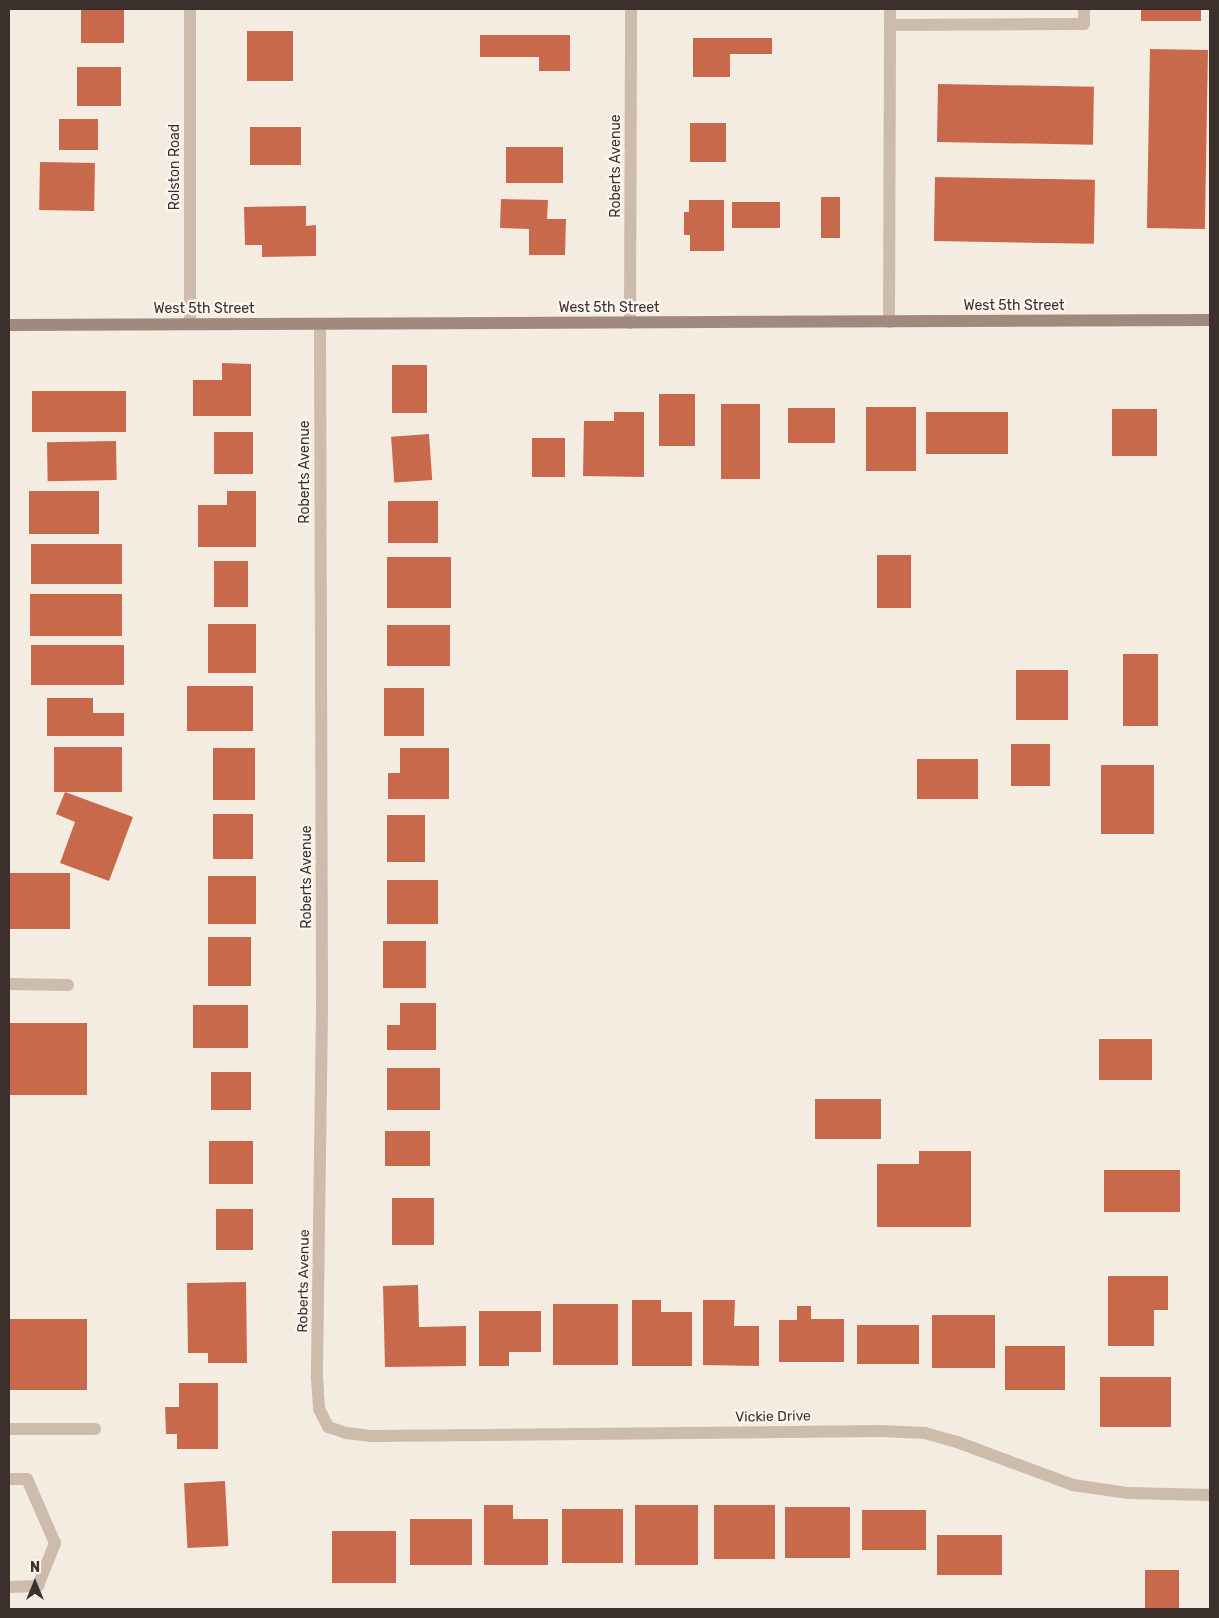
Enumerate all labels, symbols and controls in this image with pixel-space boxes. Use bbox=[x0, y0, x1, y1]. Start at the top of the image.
street label: Roberts Avenue bbox=[608, 114, 624, 218]
street label: Rolston Road bbox=[167, 124, 183, 210]
street label: West 5th Street bbox=[963, 298, 1065, 314]
street label: West 5th Street bbox=[558, 300, 660, 316]
street label: West 5th Street bbox=[153, 301, 255, 317]
street label: Roberts Avenue bbox=[297, 420, 313, 524]
street label: Roberts Avenue bbox=[299, 825, 315, 929]
street label: Roberts Avenue bbox=[295, 1229, 313, 1333]
street label: Vickie Drive bbox=[735, 1408, 811, 1426]
north arrow bbox=[10, 1558, 60, 1608]
text: N bbox=[30, 1559, 40, 1576]

